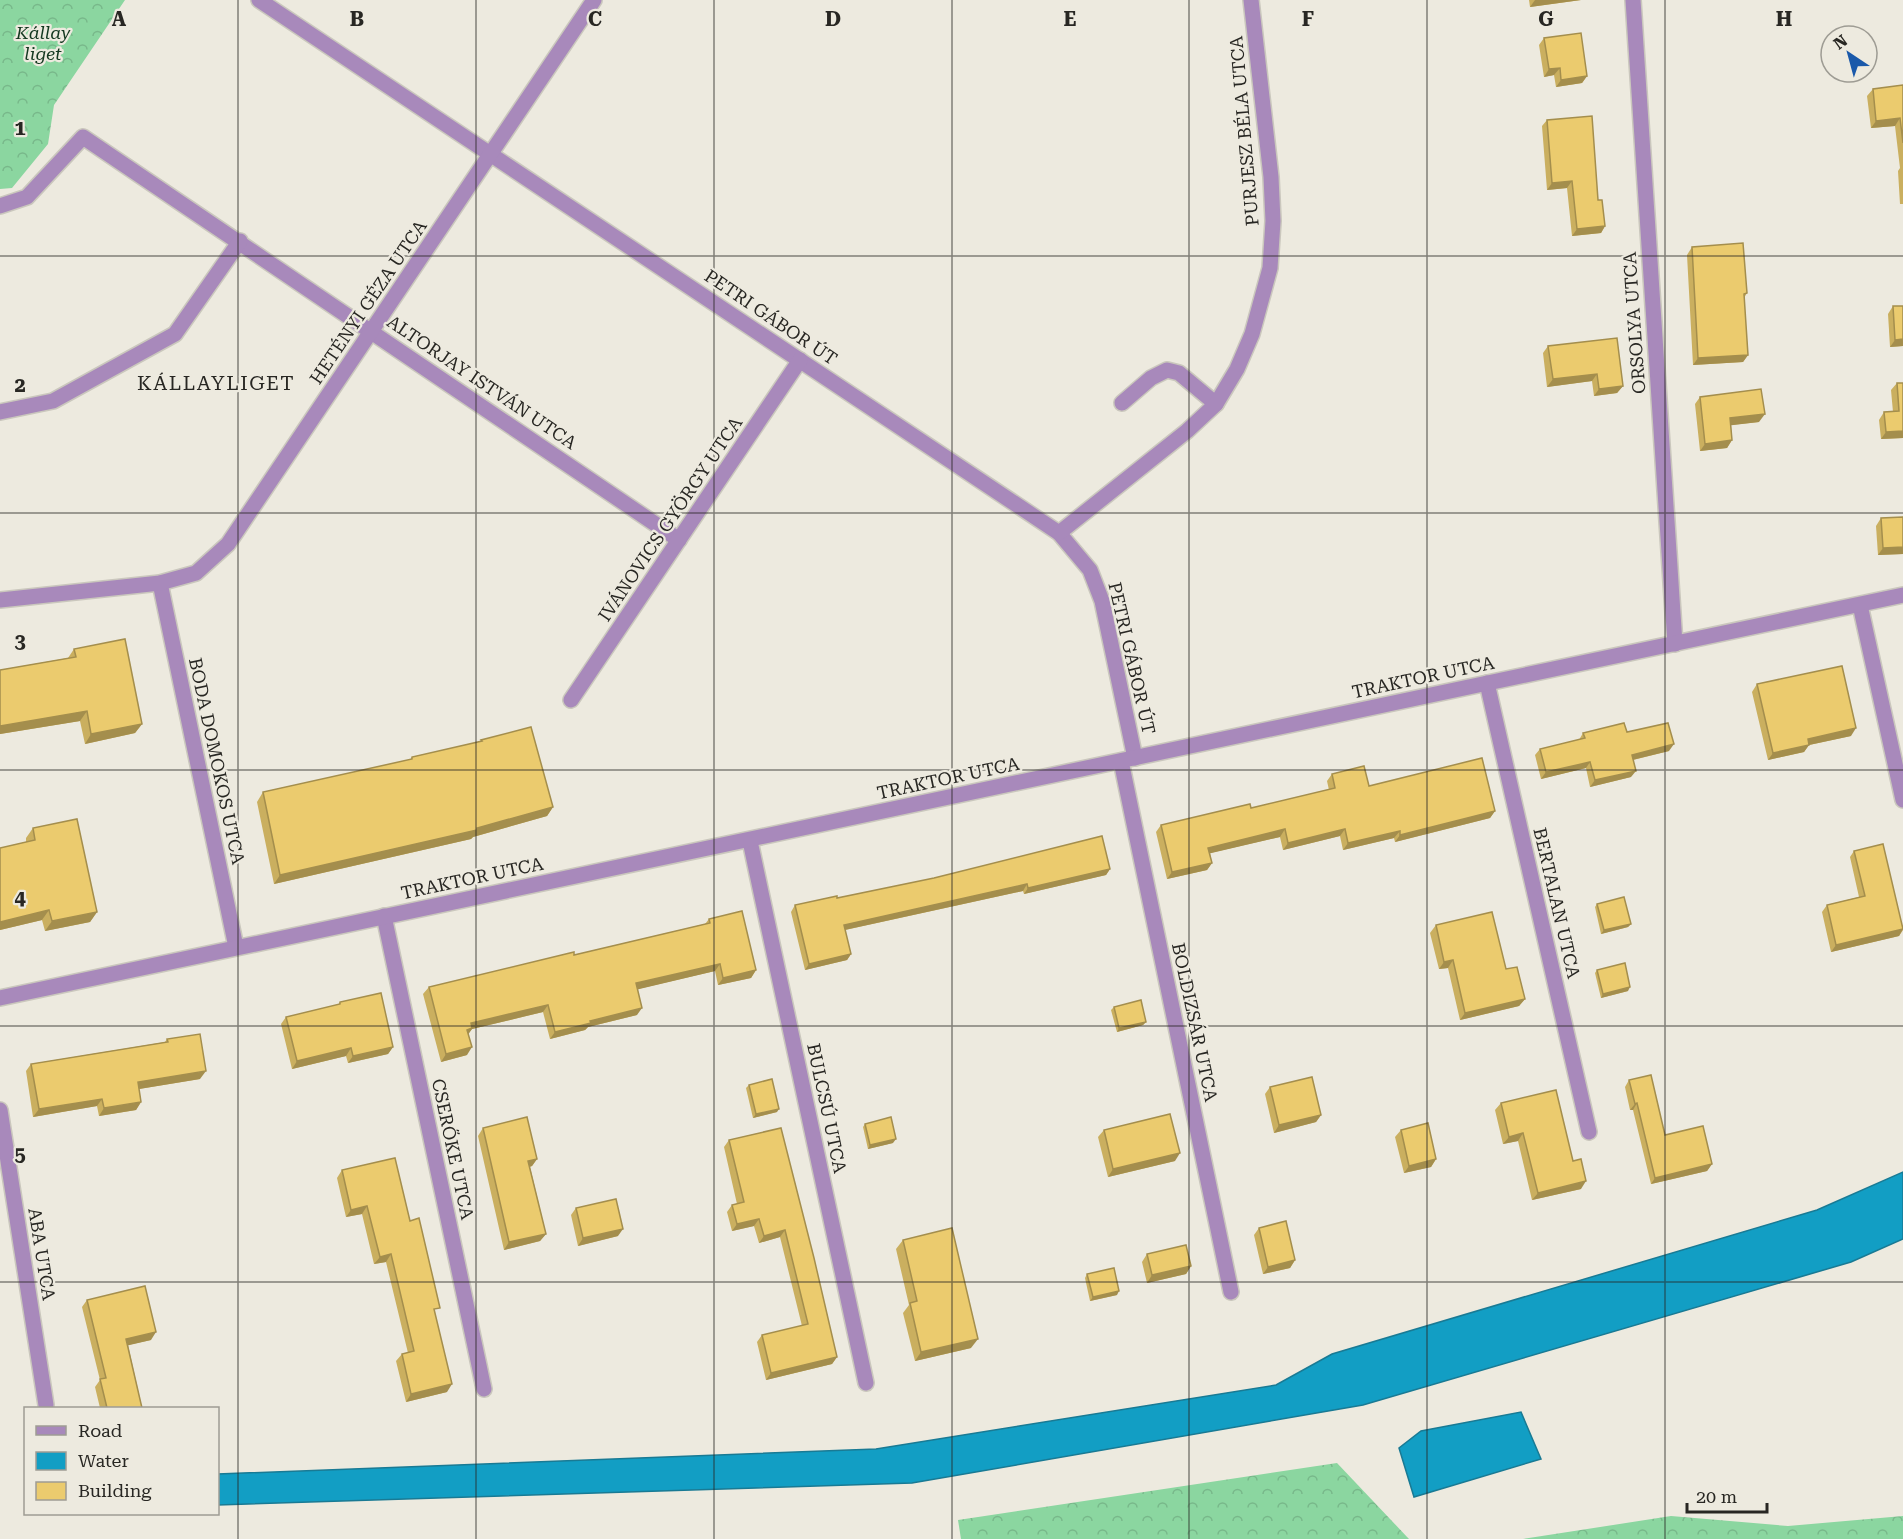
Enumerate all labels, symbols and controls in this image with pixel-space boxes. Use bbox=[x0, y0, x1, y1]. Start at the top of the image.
text: A bbox=[112, 7, 127, 31]
text: B bbox=[350, 7, 364, 31]
text: C bbox=[588, 7, 602, 31]
text: D bbox=[825, 7, 841, 31]
text: E bbox=[1064, 7, 1077, 31]
text: F bbox=[1302, 7, 1314, 31]
text: G bbox=[1538, 7, 1554, 31]
text: H bbox=[1776, 7, 1792, 31]
park label: Kállay liget bbox=[15, 22, 71, 64]
north arrow bbox=[1819, 24, 1879, 84]
text: N bbox=[1830, 31, 1851, 54]
street label: PURJESZ BÉLA UTCA bbox=[1225, 35, 1263, 227]
text: 1 bbox=[14, 116, 26, 140]
street label: HETÉNYI GÉZA UTCA bbox=[305, 216, 431, 388]
street label: ORSOLYA UTCA bbox=[1619, 251, 1649, 395]
street label: PETRI GÁBOR ÚT bbox=[701, 265, 841, 369]
street label: ALTORJAY ISTVÁN UTCA bbox=[383, 311, 581, 454]
district label: KÁLLAYLIGET bbox=[137, 371, 295, 395]
text: 2 bbox=[14, 373, 26, 397]
street label: IVÁNOVICS GYÖRGY UTCA bbox=[594, 412, 747, 625]
street label: PETRI GÁBOR ÚT bbox=[1104, 580, 1160, 736]
text: 3 bbox=[14, 629, 26, 653]
street label: TRAKTOR UTCA bbox=[1350, 652, 1496, 702]
street label: BODA DOMOKOS UTCA bbox=[185, 656, 249, 867]
street label: TRAKTOR UTCA bbox=[875, 753, 1021, 803]
street label: BERTALAN UTCA bbox=[1529, 826, 1585, 981]
street label: TRAKTOR UTCA bbox=[399, 853, 545, 903]
text: 4 bbox=[14, 886, 26, 910]
street label: BOLDIZSÁR UTCA bbox=[1168, 941, 1222, 1104]
street label: BULCSÚ UTCA bbox=[803, 1041, 851, 1175]
street label: CSERŐKE UTCA bbox=[428, 1077, 478, 1222]
text: 5 bbox=[14, 1142, 26, 1166]
street label: ABA UTCA bbox=[24, 1206, 60, 1302]
legend bbox=[24, 1407, 219, 1515]
text: Road bbox=[78, 1420, 123, 1441]
text: Water bbox=[78, 1450, 129, 1471]
scale bar bbox=[1687, 1476, 1766, 1514]
text: Building bbox=[78, 1480, 152, 1501]
text: 20 m bbox=[1696, 1486, 1737, 1507]

